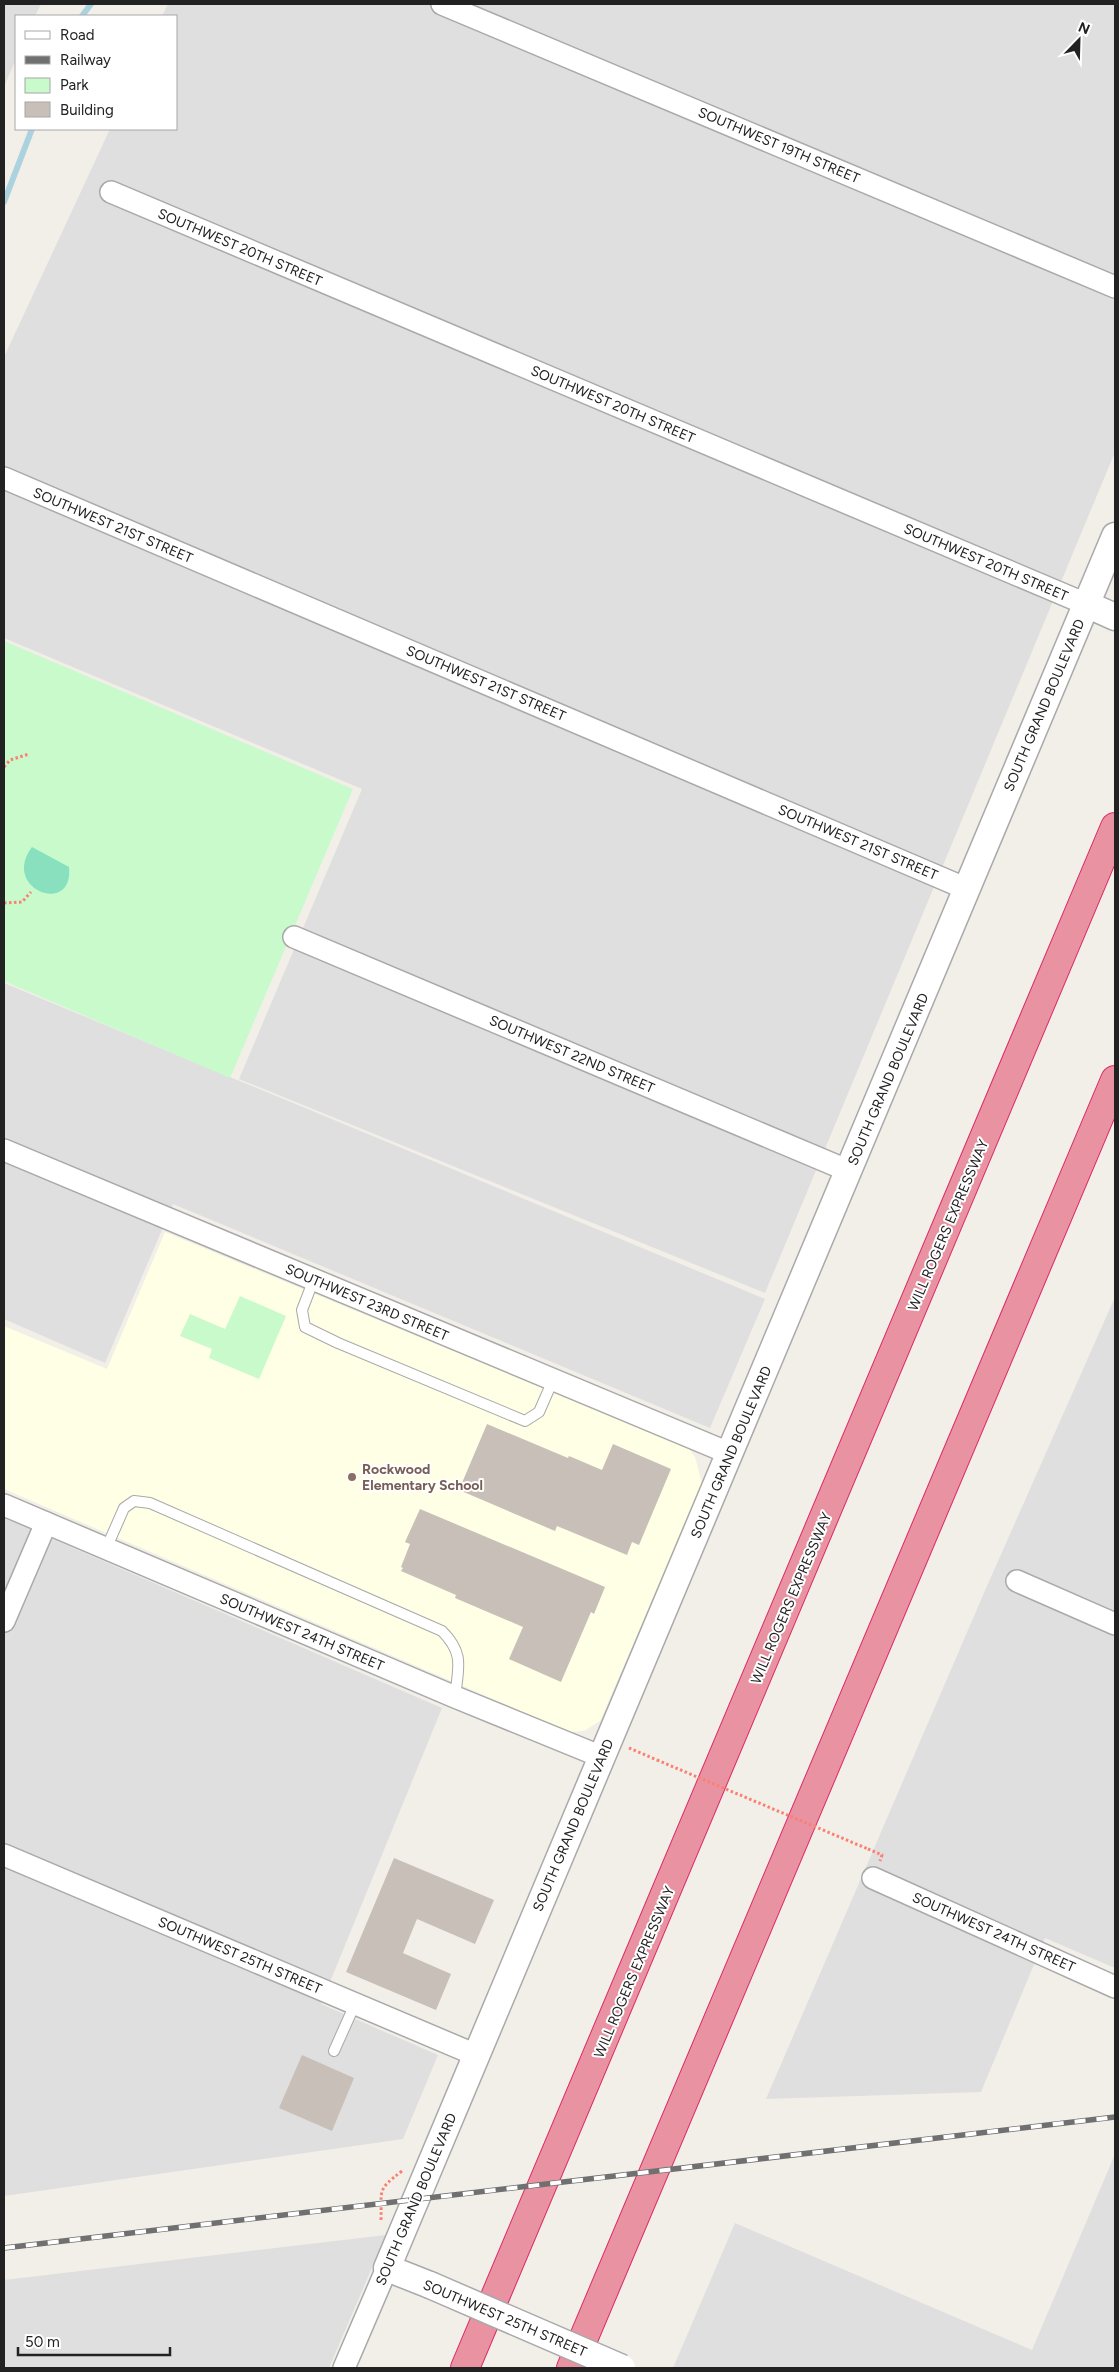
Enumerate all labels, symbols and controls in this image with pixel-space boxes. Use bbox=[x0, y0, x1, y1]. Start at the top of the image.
legend bbox=[15, 15, 178, 130]
north arrow bbox=[1054, 15, 1104, 65]
text: N bbox=[1076, 19, 1092, 38]
text: Road bbox=[60, 26, 95, 44]
text: Railway bbox=[60, 51, 111, 69]
text: Park bbox=[60, 76, 89, 94]
text: Building bbox=[60, 101, 114, 119]
street label: SOUTHWEST 19TH STREET bbox=[696, 104, 862, 187]
street label: SOUTHWEST 20TH STREET bbox=[155, 205, 325, 290]
street label: SOUTHWEST 20TH STREET bbox=[528, 362, 698, 447]
street label: SOUTHWEST 21ST STREET bbox=[30, 484, 195, 567]
street label: SOUTHWEST 20TH STREET bbox=[901, 520, 1071, 605]
street label: SOUTH GRAND BOULEVARD bbox=[1000, 616, 1089, 794]
street label: SOUTHWEST 21ST STREET bbox=[403, 642, 568, 725]
street label: SOUTHWEST 21ST STREET bbox=[775, 801, 940, 884]
street label: SOUTH GRAND BOULEVARD bbox=[844, 990, 933, 1168]
street label: SOUTHWEST 22ND STREET bbox=[487, 1012, 657, 1097]
street label: WILL ROGERS EXPRESSWAY bbox=[905, 1136, 993, 1313]
street label: SOUTHWEST 23RD STREET bbox=[283, 1260, 451, 1345]
street label: SOUTH GRAND BOULEVARD bbox=[687, 1363, 776, 1541]
place label: Rockwood Elementary School bbox=[362, 1461, 483, 1494]
marker: Rockwood Elementary School bbox=[346, 1471, 358, 1483]
street label: WILL ROGERS EXPRESSWAY bbox=[748, 1509, 836, 1686]
street label: SOUTHWEST 24TH STREET bbox=[217, 1590, 387, 1675]
street label: SOUTH GRAND BOULEVARD bbox=[529, 1736, 618, 1914]
street label: WILL ROGERS EXPRESSWAY bbox=[591, 1883, 679, 2060]
street label: SOUTHWEST 24TH STREET bbox=[910, 1889, 1078, 1976]
street label: SOUTHWEST 25TH STREET bbox=[156, 1913, 324, 1998]
street label: SOUTH GRAND BOULEVARD bbox=[372, 2110, 461, 2288]
street label: SOUTHWEST 25TH STREET bbox=[421, 2276, 589, 2361]
scale bar bbox=[18, 2324, 170, 2356]
text: 50 m bbox=[25, 2333, 60, 2351]

